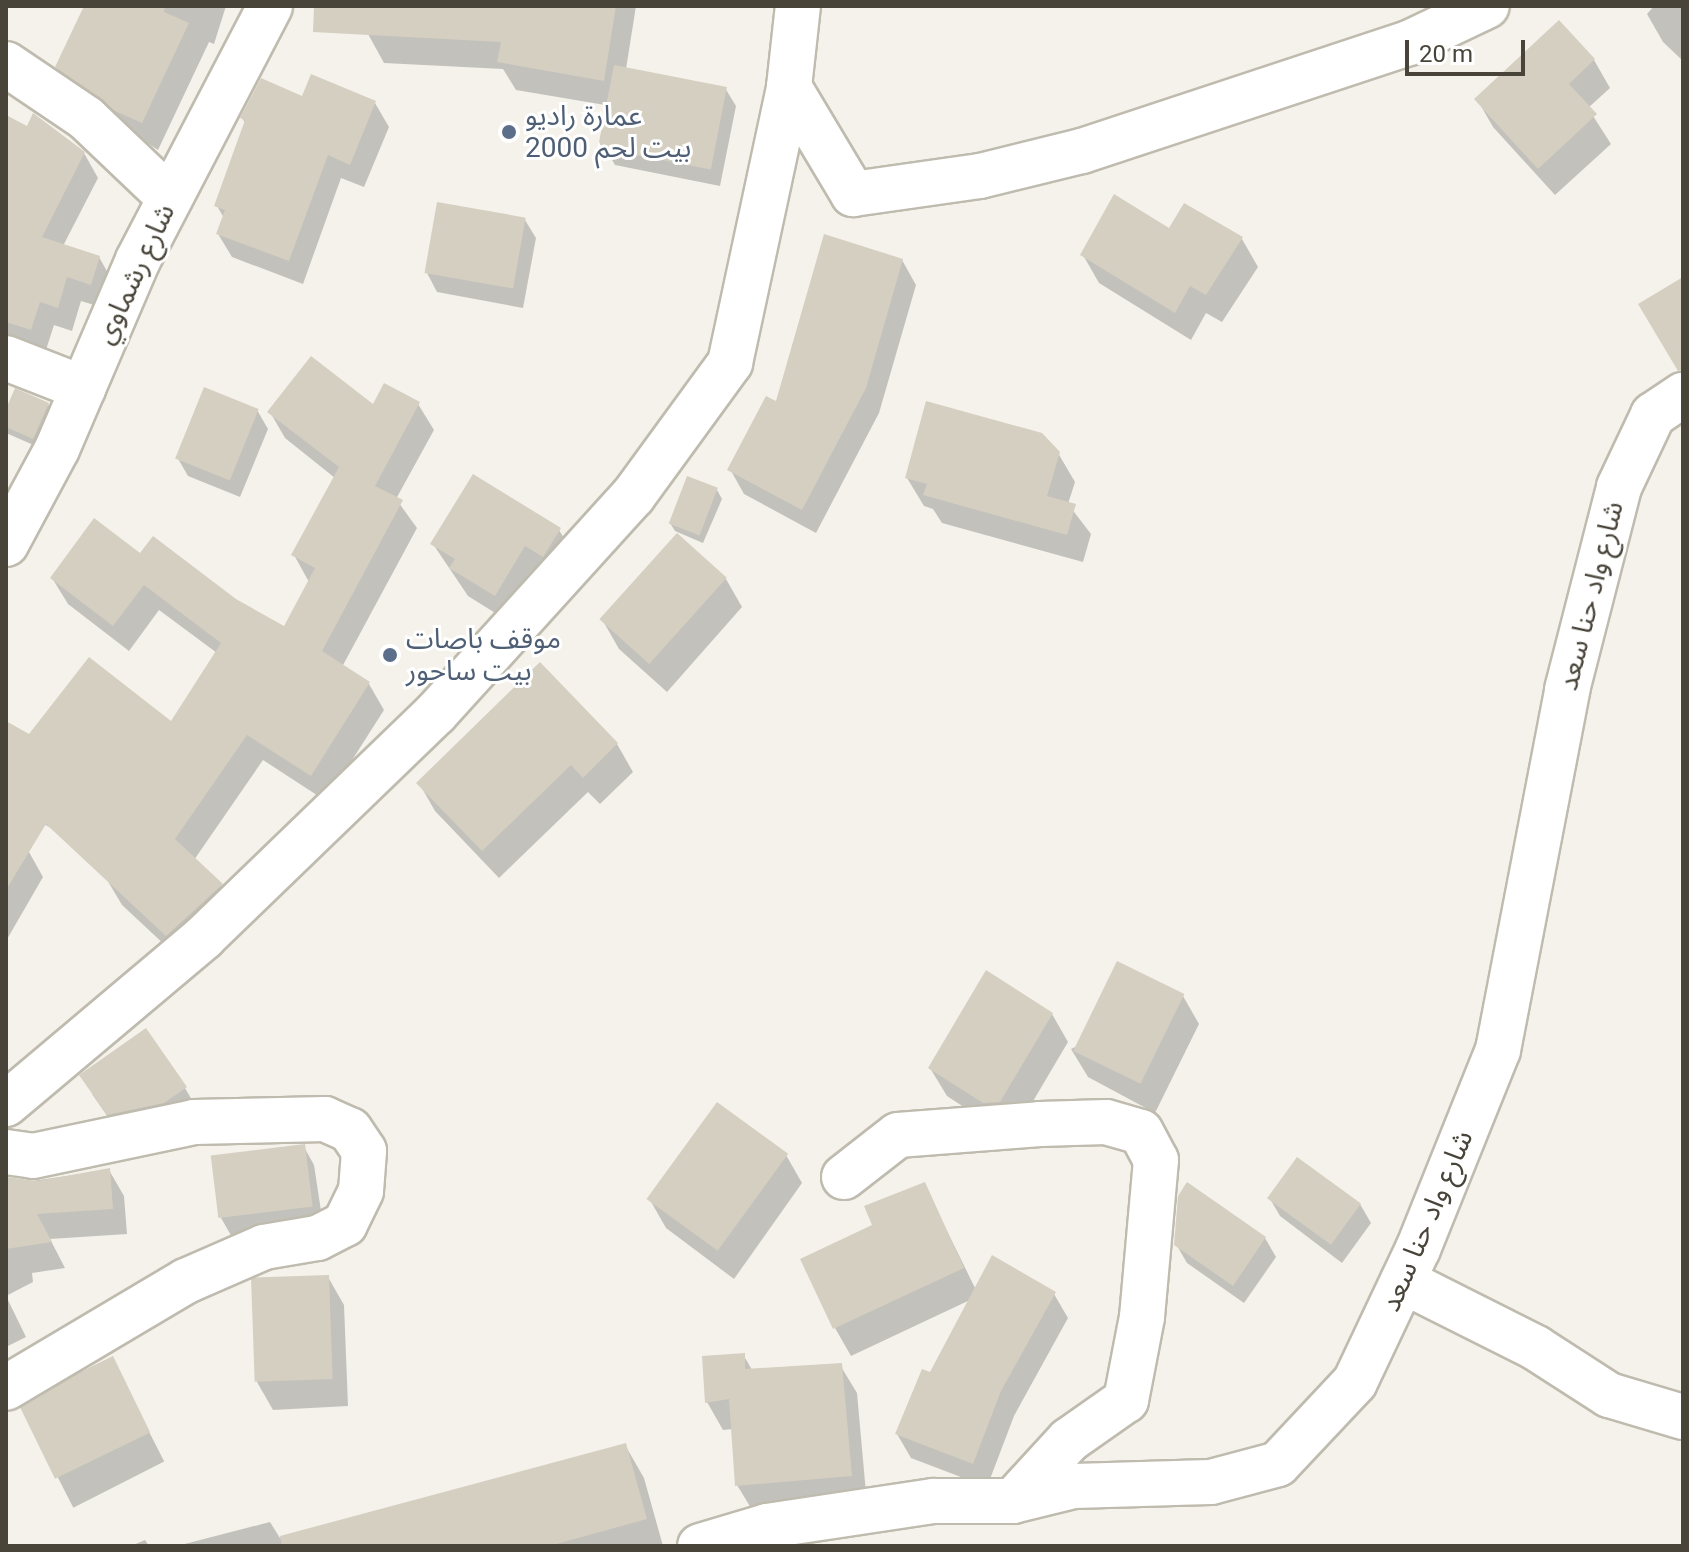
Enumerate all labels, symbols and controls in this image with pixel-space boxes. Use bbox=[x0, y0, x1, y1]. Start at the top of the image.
scale bar bbox=[1409, 24, 1529, 74]
text: 20 m bbox=[1419, 40, 1473, 68]
place label: عمارة راديو بيت لحم 2000 bbox=[525, 99, 691, 165]
marker: عمارة راديو بيت لحم 2000 bbox=[500, 123, 518, 141]
street label: شارع رشماوي bbox=[88, 198, 182, 350]
street label: شارع واد حنا سعد bbox=[1551, 498, 1631, 694]
place label: موقف باصات بيت ساحور bbox=[406, 622, 561, 688]
marker: موقف باصات بيت ساحور bbox=[381, 646, 399, 664]
street label: شارع واد حنا سعد bbox=[1374, 1125, 1480, 1317]

